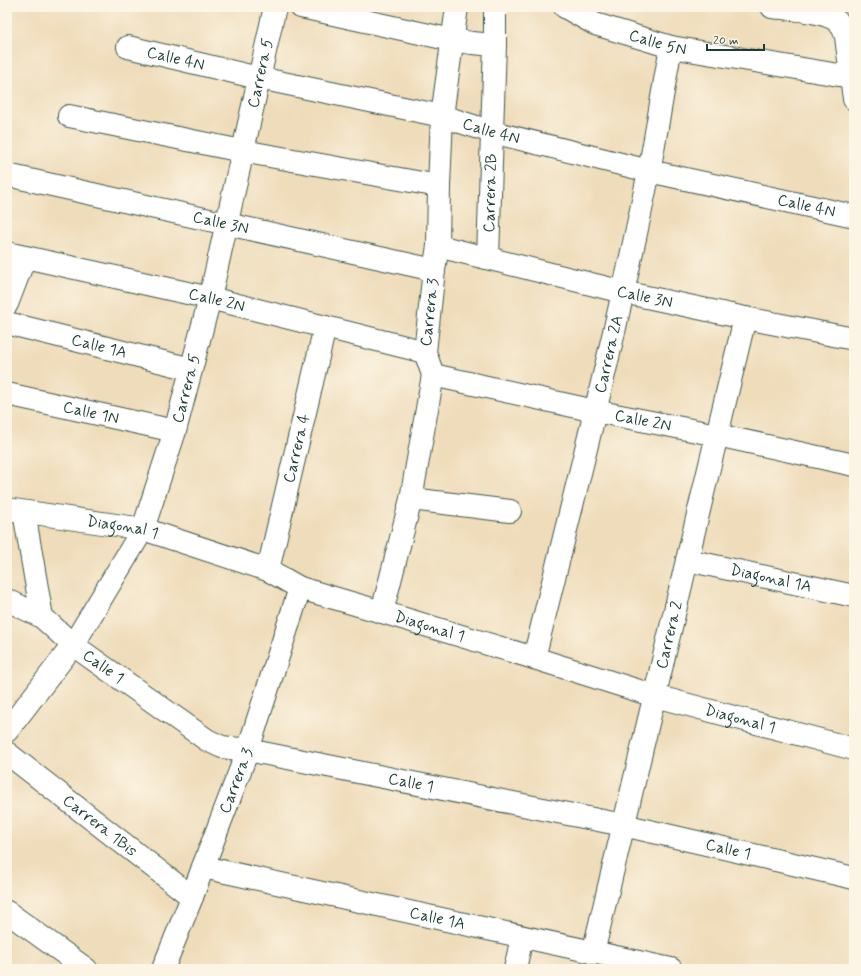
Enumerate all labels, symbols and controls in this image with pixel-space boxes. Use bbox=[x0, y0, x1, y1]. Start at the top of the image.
street label: Calle 5N bbox=[626, 24, 688, 60]
scale bar bbox=[707, 26, 764, 52]
text: 20 m bbox=[713, 33, 739, 49]
street label: Carrera 5 bbox=[242, 36, 278, 110]
street label: Calle 4N bbox=[145, 41, 207, 75]
street label: Calle 4N bbox=[460, 113, 522, 149]
street label: Carrera 2B bbox=[478, 153, 502, 233]
street label: Calle 4N bbox=[776, 189, 837, 222]
street label: Calle 3N bbox=[191, 206, 251, 239]
street label: Carrera 3 bbox=[415, 277, 444, 347]
street label: Calle 3N bbox=[615, 280, 675, 313]
street label: Calle 2N bbox=[187, 283, 247, 317]
street label: Carrera 2A bbox=[589, 313, 628, 395]
street label: Calle 1A bbox=[69, 329, 129, 363]
street label: Carrera 5 bbox=[167, 352, 205, 425]
street label: Calle 1N bbox=[61, 396, 121, 429]
street label: Calle 2N bbox=[613, 405, 673, 436]
street label: Carrera 4 bbox=[278, 412, 315, 485]
street label: Diagonal 1 bbox=[86, 510, 161, 544]
street label: Diagonal 1A bbox=[728, 559, 814, 597]
street label: Carrera 2 bbox=[651, 599, 687, 671]
street label: Diagonal 1 bbox=[392, 606, 467, 647]
street label: Calle 1 bbox=[79, 645, 128, 688]
street label: Diagonal 1 bbox=[703, 699, 778, 738]
street label: Carrera 3 bbox=[214, 745, 258, 816]
street label: Calle 1 bbox=[387, 768, 436, 797]
street label: Carrera 1Bis bbox=[58, 790, 142, 861]
street label: Calle 1 bbox=[703, 834, 753, 864]
street label: Calle 1A bbox=[408, 902, 467, 934]

